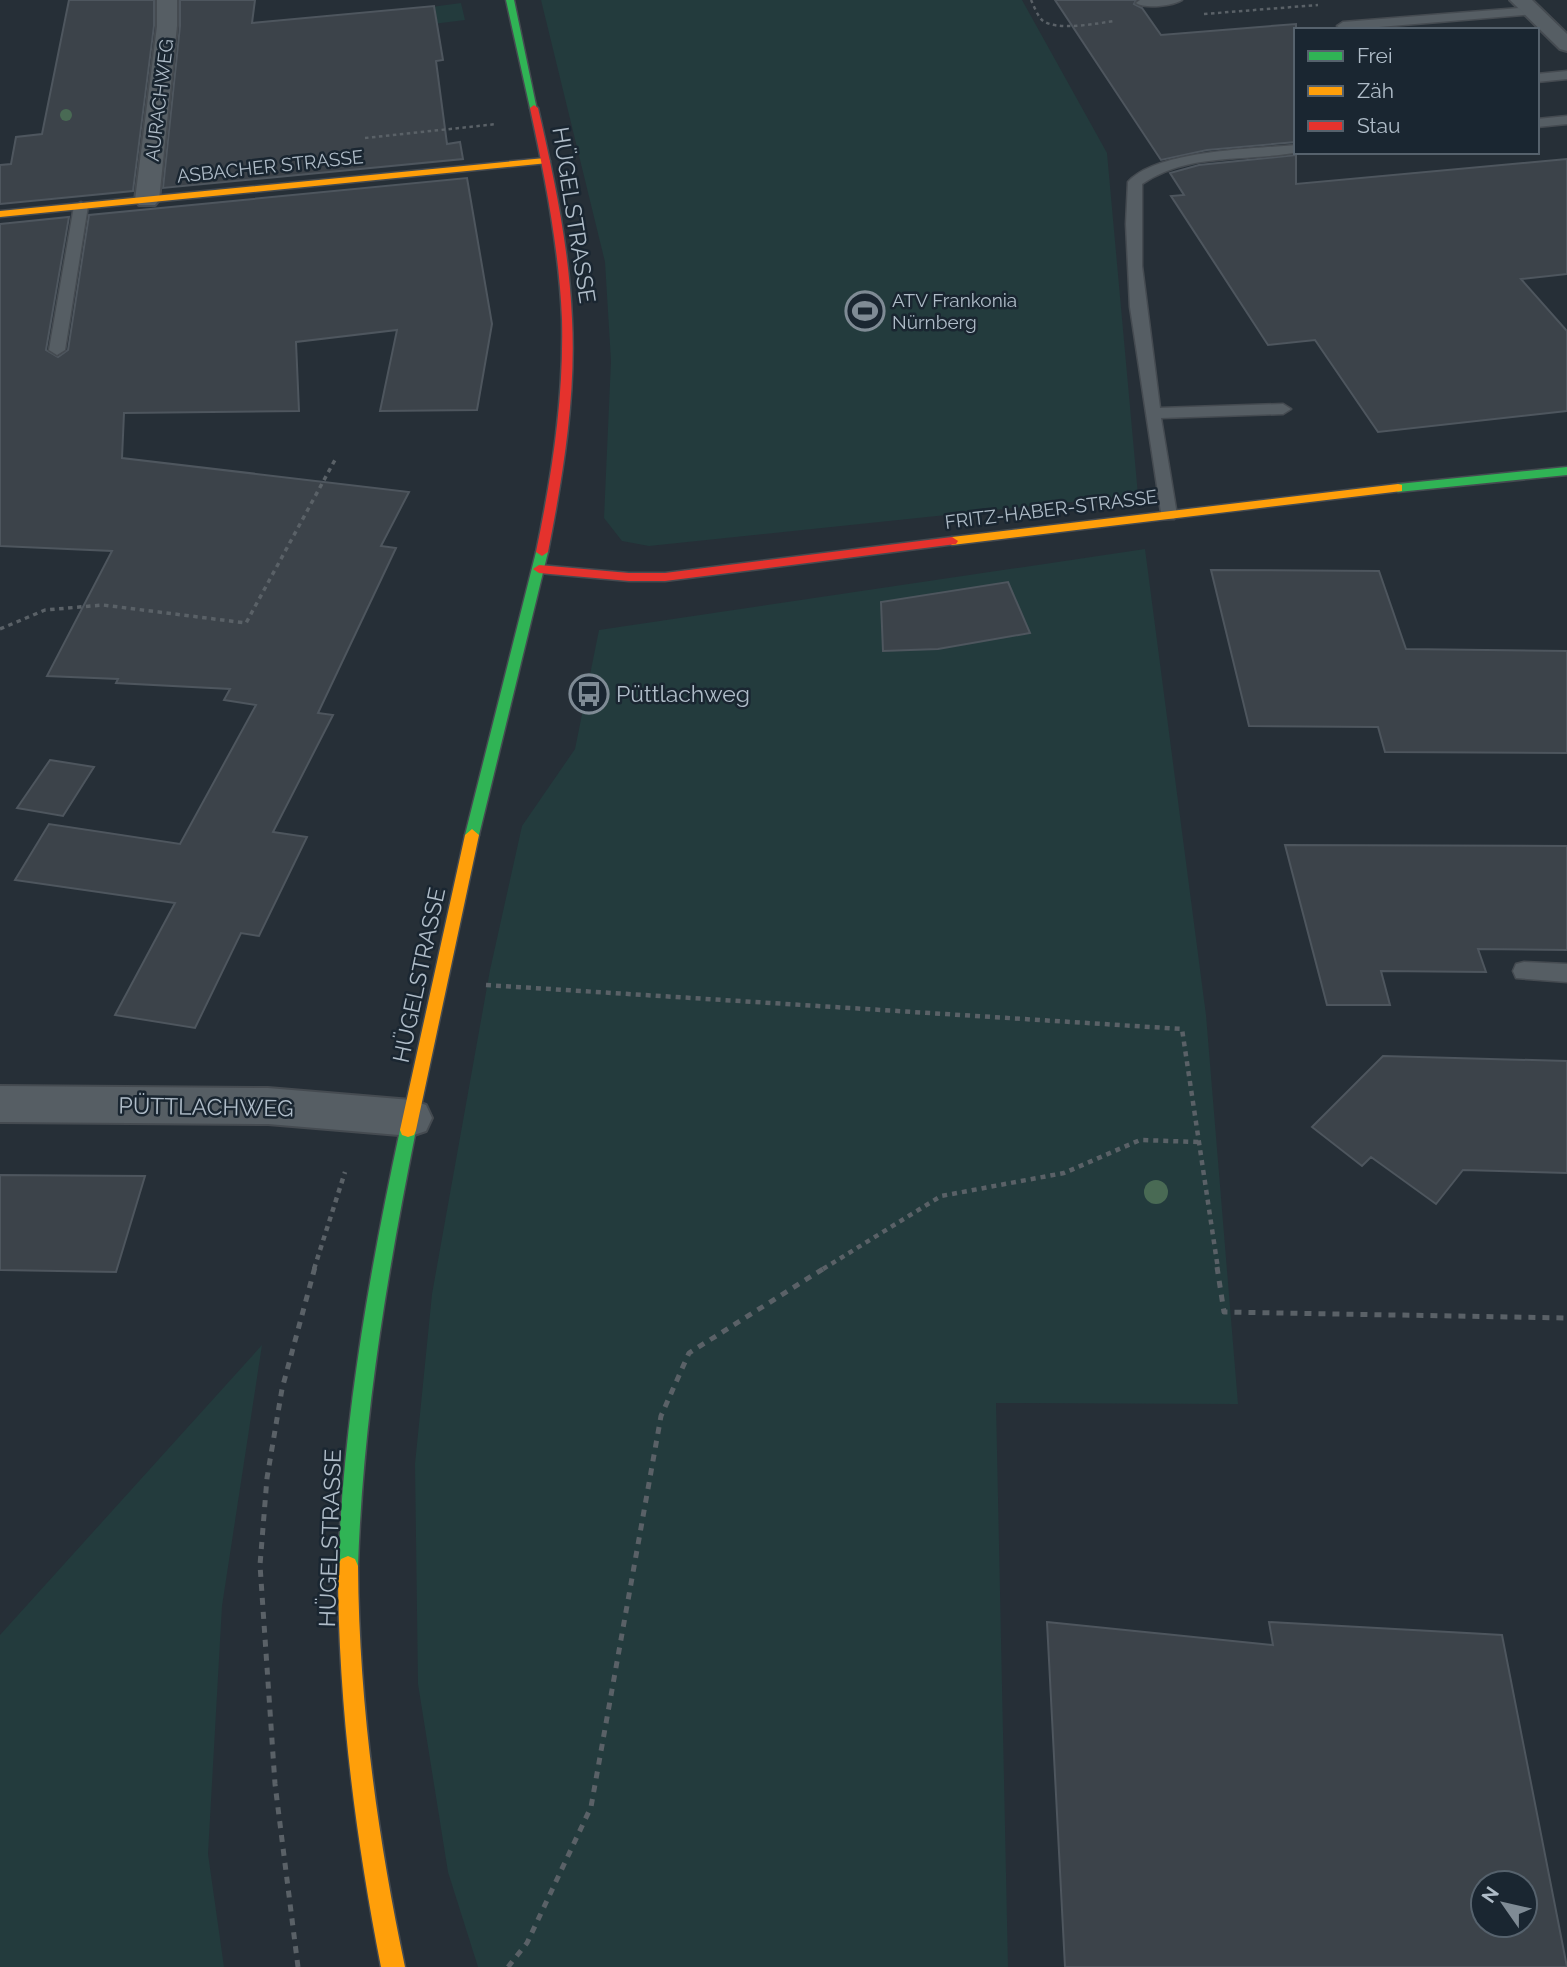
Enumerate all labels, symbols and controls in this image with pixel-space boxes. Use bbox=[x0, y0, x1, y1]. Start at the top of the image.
legend bbox=[1294, 28, 1539, 154]
street label: AURACHWEG bbox=[141, 38, 177, 162]
text: Frei bbox=[1357, 43, 1393, 68]
text: Zäh bbox=[1357, 78, 1394, 103]
text: Stau bbox=[1357, 113, 1401, 138]
street label: HÜGELSTRASSE bbox=[547, 125, 602, 305]
street label: ASBACHER STRASSE bbox=[176, 145, 364, 187]
place label: ATV Frankonia Nürnberg bbox=[892, 289, 1017, 333]
sports icon: ATV Frankonia Nürnberg bbox=[844, 290, 886, 332]
street label: FRITZ-HABER-STRASSE bbox=[943, 485, 1159, 533]
bus stop icon: Püttlachweg bbox=[568, 673, 610, 715]
place label: Püttlachweg bbox=[616, 680, 750, 707]
street label: HÜGELSTRASSE bbox=[387, 885, 450, 1065]
street label: PÜTTLACHWEG bbox=[118, 1091, 294, 1122]
street label: HÜGELSTRASSE bbox=[313, 1448, 346, 1628]
north arrow bbox=[1469, 1869, 1539, 1939]
text: N bbox=[1477, 1882, 1503, 1907]

